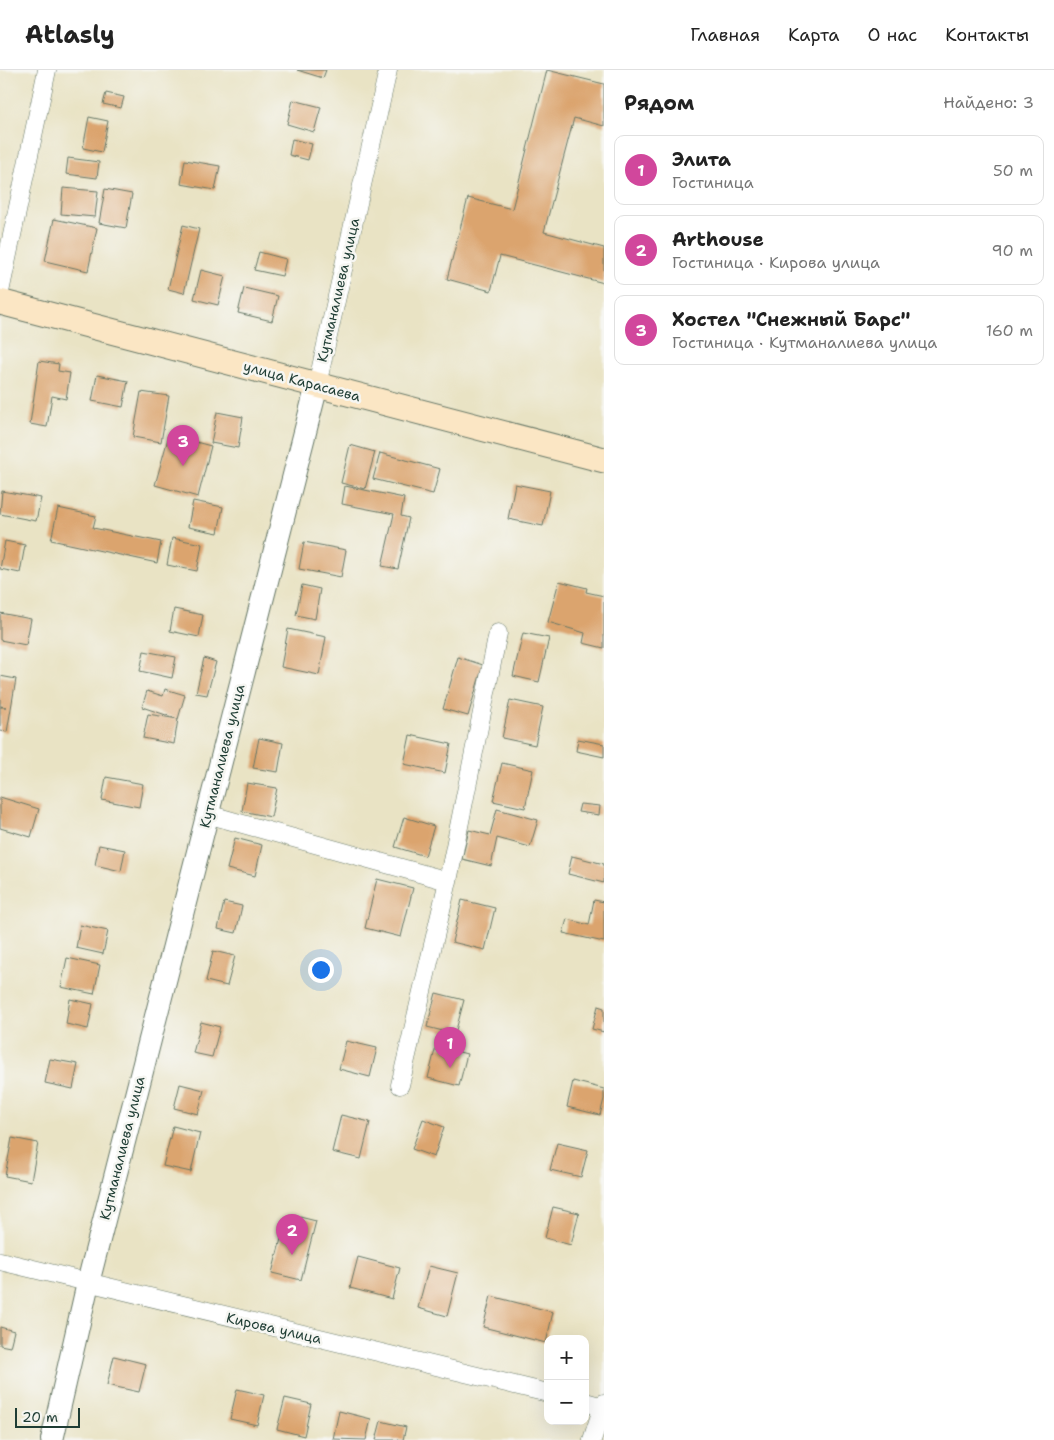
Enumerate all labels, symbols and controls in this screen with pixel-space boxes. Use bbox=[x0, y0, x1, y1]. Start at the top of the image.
text: Atlasly bbox=[25, 19, 115, 51]
text: Главная bbox=[690, 23, 760, 47]
text: Карта bbox=[788, 23, 840, 47]
text: О нас bbox=[868, 23, 917, 47]
text: Контакты bbox=[945, 23, 1029, 47]
text: Рядом bbox=[624, 89, 694, 117]
text: Найдено: 3 bbox=[943, 92, 1034, 113]
text: Элита bbox=[672, 147, 731, 172]
text: 1 bbox=[637, 160, 645, 181]
text: 50 m bbox=[993, 160, 1033, 181]
text: Гостиница bbox=[672, 172, 754, 193]
street label: Кутманалиева улица bbox=[313, 216, 363, 364]
text: Arthouse bbox=[672, 227, 764, 252]
text: 2 bbox=[635, 240, 647, 261]
text: 90 m bbox=[992, 240, 1033, 261]
text: Гостиница · Кирова улица bbox=[672, 252, 880, 273]
text: Хостел "Снежный Барс" bbox=[672, 307, 910, 332]
text: 3 bbox=[635, 320, 647, 341]
text: 160 m bbox=[986, 320, 1033, 341]
text: Гостиница · Кутманалиева улица bbox=[672, 332, 937, 353]
street label: улица Карасаева bbox=[242, 357, 363, 405]
pin: 3 bbox=[167, 425, 199, 466]
street label: Кутманалиева улица bbox=[195, 682, 249, 830]
your location bbox=[308, 957, 334, 983]
pin: 1 bbox=[434, 1027, 466, 1068]
street label: Кутманалиева улица bbox=[95, 1074, 149, 1222]
pin: 2 bbox=[276, 1214, 308, 1255]
street label: Кирова улица bbox=[225, 1308, 324, 1348]
map controls bbox=[544, 1335, 589, 1425]
button: + bbox=[544, 1335, 589, 1380]
button: − bbox=[544, 1380, 589, 1425]
scale bar bbox=[15, 1405, 80, 1428]
text: 20 m bbox=[22, 1408, 58, 1426]

